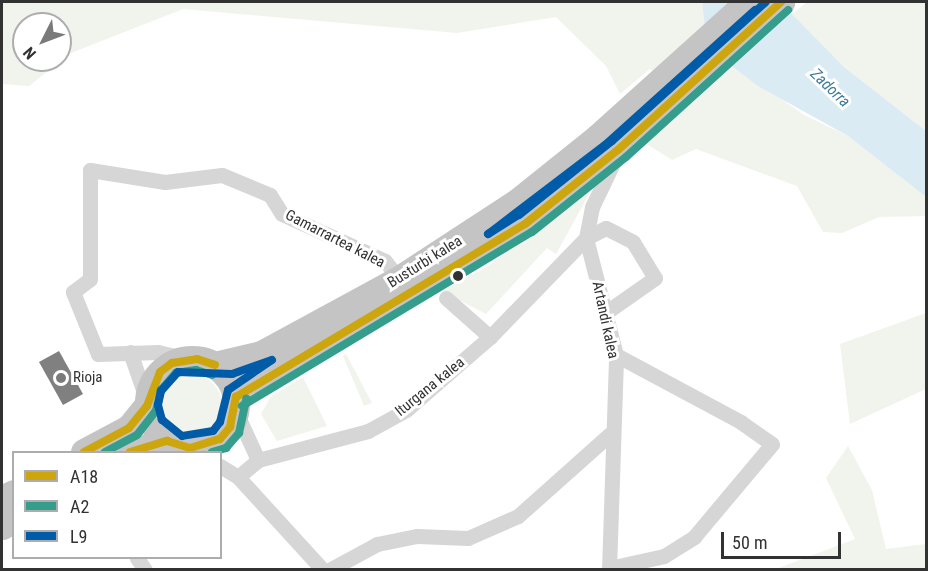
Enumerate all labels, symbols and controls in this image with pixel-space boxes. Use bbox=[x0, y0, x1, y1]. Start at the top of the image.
north arrow bbox=[12, 12, 72, 72]
text: N bbox=[19, 43, 40, 63]
water label: Zadorra bbox=[806, 65, 854, 111]
street label: Gamarrartea kalea bbox=[282, 206, 388, 272]
street label: Busturbi kalea bbox=[384, 232, 466, 292]
unlabelled marker bbox=[452, 270, 464, 282]
street label: Artandi kalea bbox=[588, 280, 622, 360]
street label: Iturgana kalea bbox=[392, 354, 468, 420]
place label: Rioja bbox=[73, 369, 102, 387]
marker: Rioja bbox=[54, 371, 68, 385]
legend bbox=[12, 451, 222, 559]
text: A18 bbox=[70, 466, 98, 487]
text: A2 bbox=[70, 496, 89, 517]
scale bar bbox=[724, 520, 844, 558]
text: L9 bbox=[70, 526, 87, 547]
text: 50 m bbox=[732, 532, 767, 553]

